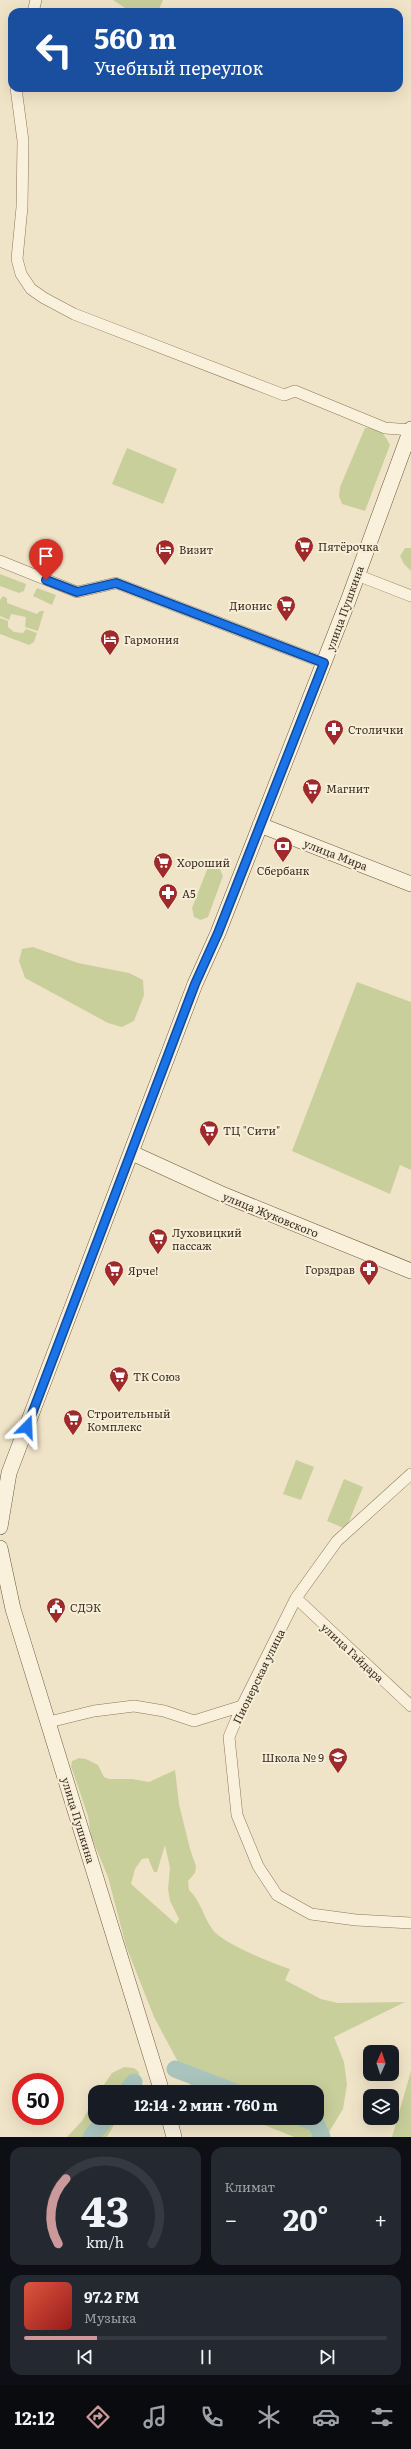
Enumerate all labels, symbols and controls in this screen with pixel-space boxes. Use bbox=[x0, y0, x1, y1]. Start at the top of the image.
text: 560 m bbox=[94, 16, 176, 58]
icon: left bbox=[28, 24, 80, 76]
text: Учебный переулок bbox=[94, 54, 263, 81]
supermarket icon: Пятёрочка bbox=[293, 535, 315, 563]
hotel icon: Визит bbox=[154, 538, 176, 566]
place label: Пятёрочка bbox=[318, 538, 379, 554]
pin bbox=[29, 539, 63, 580]
place label: Визит bbox=[179, 541, 214, 557]
icon: arrive bbox=[35, 545, 57, 567]
street label: улица Пушкина bbox=[321, 563, 367, 653]
supermarket icon: Дионис bbox=[275, 594, 297, 622]
place label: Дионис bbox=[230, 597, 273, 613]
hotel icon: Гармония bbox=[99, 628, 121, 656]
place label: Гармония bbox=[124, 631, 180, 647]
pharmacy icon: Столички bbox=[323, 718, 345, 746]
place label: Столички bbox=[348, 721, 403, 737]
supermarket icon: Магнит bbox=[301, 777, 323, 805]
place label: Магнит bbox=[326, 780, 370, 796]
street label: улица Мира bbox=[302, 834, 370, 874]
bank icon: Сбербанк bbox=[272, 835, 294, 863]
supermarket icon: Хороший bbox=[152, 851, 174, 879]
place label: Хороший bbox=[177, 854, 230, 870]
place label: Сбербанк bbox=[257, 862, 310, 878]
pharmacy icon: А5 bbox=[157, 882, 179, 910]
place label: А5 bbox=[182, 885, 196, 901]
supermarket icon: ТЦ "Сити" bbox=[198, 1119, 220, 1147]
place label: ТЦ "Сити" bbox=[223, 1122, 280, 1138]
street label: улица Жуковского bbox=[221, 1187, 321, 1241]
place label: Луховицкий пассаж bbox=[172, 1224, 242, 1253]
supermarket icon: Луховицкий пассаж bbox=[147, 1227, 169, 1255]
pharmacy icon: Горздрав bbox=[358, 1258, 380, 1286]
supermarket icon: Ярче! bbox=[103, 1259, 125, 1287]
place label: Горздрав bbox=[305, 1261, 355, 1277]
place label: Ярче! bbox=[128, 1262, 159, 1278]
supermarket icon: ТК Союз bbox=[108, 1365, 130, 1393]
place label: ТК Союз bbox=[133, 1368, 180, 1384]
place label: Строительный Комплекс bbox=[87, 1405, 170, 1434]
position arrow bbox=[6, 1406, 48, 1448]
supermarket icon: Строительный Комплекс bbox=[62, 1408, 84, 1436]
public building icon: СДЭК bbox=[45, 1596, 67, 1624]
place label: СДЭК bbox=[70, 1599, 101, 1615]
street label: улица Гайдара bbox=[318, 1619, 388, 1685]
street label: Пионерская улица bbox=[228, 1626, 288, 1726]
school or university icon: Школа № 9 bbox=[327, 1746, 349, 1774]
place label: Школа № 9 bbox=[262, 1749, 324, 1765]
street label: улица Пушкина bbox=[58, 1775, 100, 1865]
north arrow bbox=[363, 2045, 399, 2081]
map controls bbox=[363, 2045, 399, 2125]
speed limit sign: 50 bbox=[12, 2073, 64, 2125]
button: layers bbox=[363, 2089, 399, 2125]
text: 12:14 · 2 мин · 760 m bbox=[134, 2093, 278, 2116]
text: Климат bbox=[225, 2177, 275, 2196]
text: 43 bbox=[81, 2178, 129, 2240]
text: 20° bbox=[283, 2196, 328, 2240]
text: − bbox=[225, 2202, 237, 2235]
text: + bbox=[374, 2202, 387, 2235]
text: km/h bbox=[86, 2231, 125, 2252]
text: 97.2 FM bbox=[84, 2285, 139, 2308]
text: Музыка bbox=[84, 2308, 136, 2327]
icon: previous bbox=[74, 2346, 96, 2368]
icon: pause bbox=[195, 2346, 217, 2368]
icon: next bbox=[316, 2346, 338, 2368]
icon: directions bbox=[84, 2403, 112, 2431]
icon: music bbox=[141, 2403, 169, 2431]
icon: phone bbox=[198, 2403, 226, 2431]
icon: climate bbox=[255, 2403, 283, 2431]
icon: car bbox=[312, 2403, 340, 2431]
icon: filters bbox=[368, 2403, 396, 2431]
text: 12:12 bbox=[14, 2404, 55, 2431]

